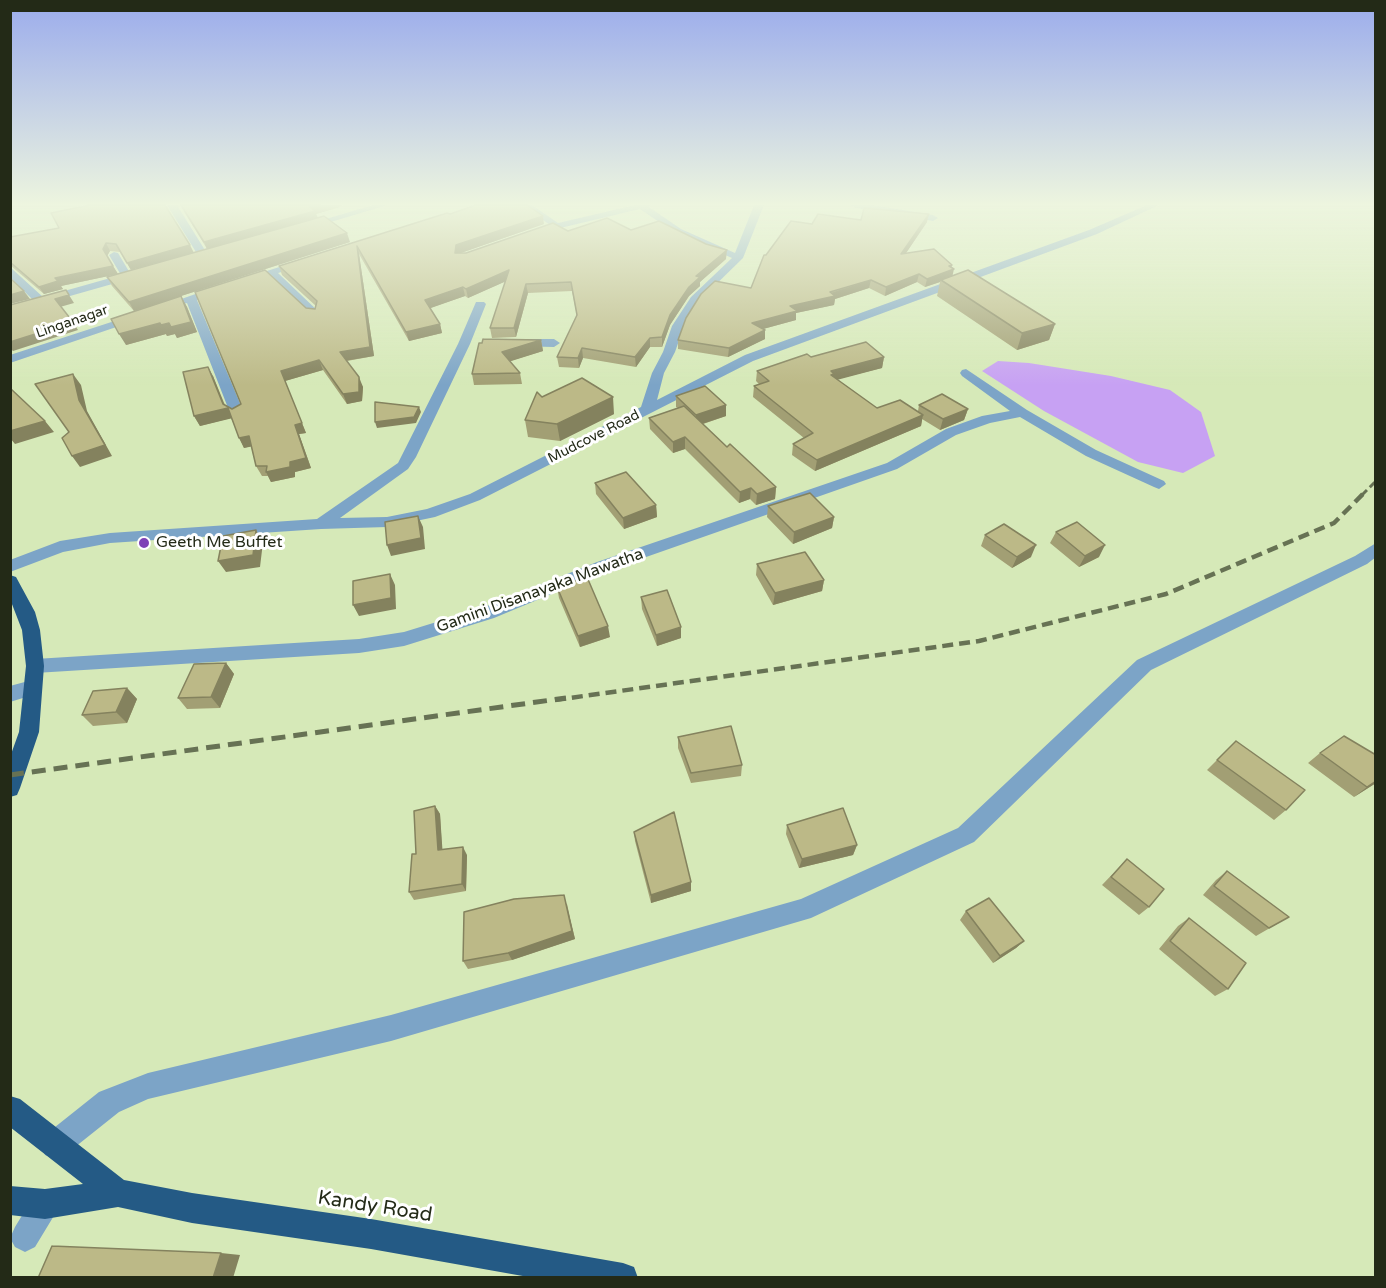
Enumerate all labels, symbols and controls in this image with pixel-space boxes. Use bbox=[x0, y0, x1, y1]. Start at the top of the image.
street label: Linganagar bbox=[34, 302, 110, 342]
street label: Mudcove Road bbox=[545, 407, 643, 467]
place label: Geeth Me Buffet bbox=[156, 533, 282, 553]
marker: Geeth Me Buffet bbox=[137, 536, 151, 550]
street label: Gamini Disanayaka Mawatha bbox=[434, 545, 646, 637]
street label: Kandy Road bbox=[316, 1186, 434, 1228]

